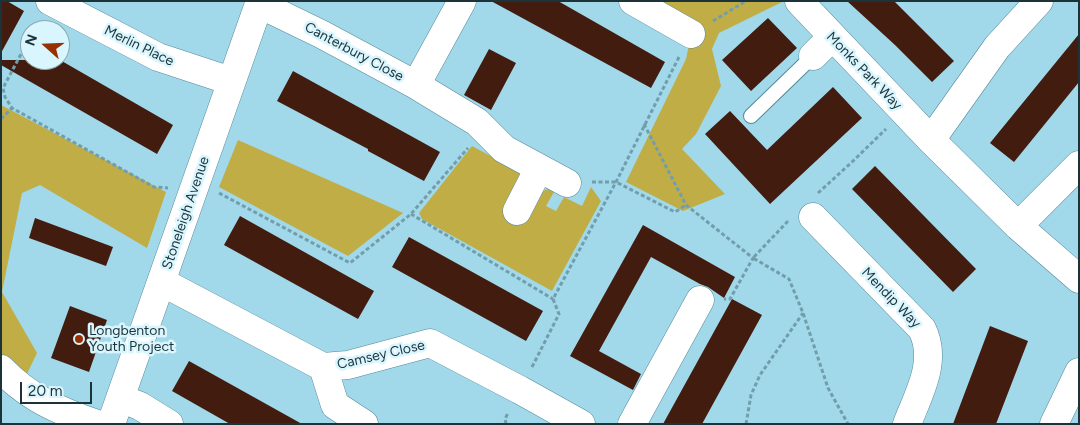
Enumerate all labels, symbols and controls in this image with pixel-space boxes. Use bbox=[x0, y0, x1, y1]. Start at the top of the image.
street label: Canterbury Close bbox=[302, 19, 406, 85]
north arrow bbox=[20, 20, 70, 70]
street label: Merlin Place bbox=[101, 22, 177, 70]
street label: Monks Park Way bbox=[823, 29, 905, 113]
text: N bbox=[22, 32, 41, 48]
street label: Stoneleigh Avenue bbox=[159, 154, 213, 272]
street label: Mendip Way bbox=[858, 264, 924, 332]
place label: Longbenton Youth Project bbox=[89, 323, 174, 356]
marker: Longbenton Youth Project bbox=[73, 333, 85, 345]
street label: Camsey Close bbox=[336, 337, 426, 373]
scale bar bbox=[22, 372, 95, 404]
text: 20 m bbox=[28, 382, 62, 400]

